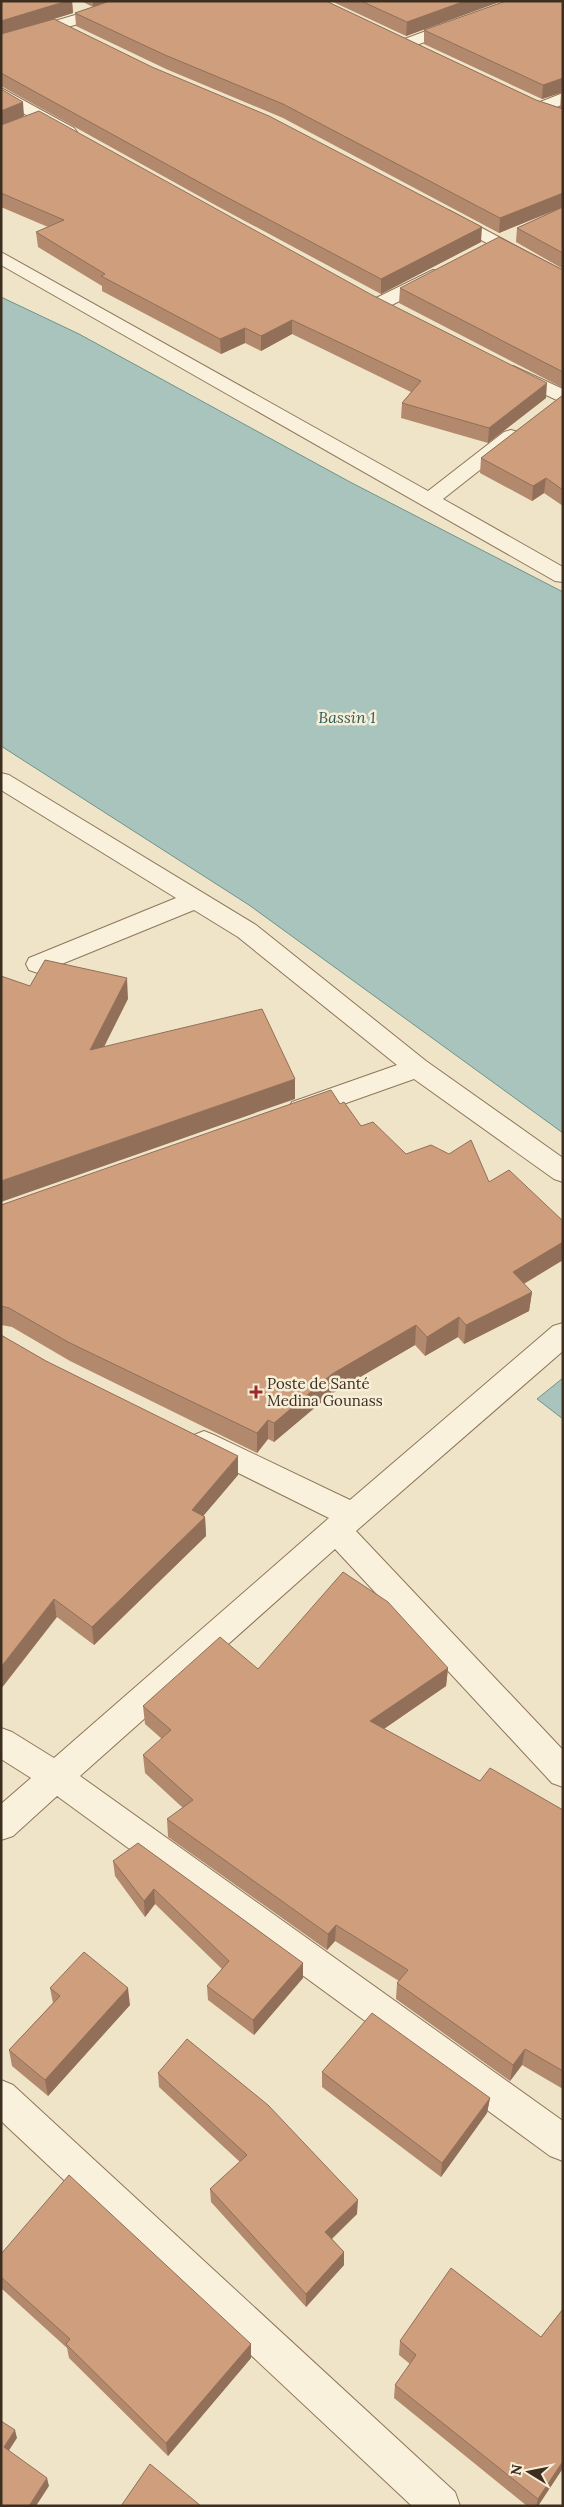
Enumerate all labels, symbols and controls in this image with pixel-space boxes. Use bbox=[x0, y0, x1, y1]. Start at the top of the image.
water label: Bassin 1 bbox=[318, 707, 376, 727]
place label: Poste de Santé Medina Gounass bbox=[267, 1374, 383, 1410]
marker: Poste de Santé Medina Gounass bbox=[249, 1385, 263, 1399]
north arrow bbox=[504, 2447, 554, 2497]
text: N bbox=[506, 2463, 526, 2477]

